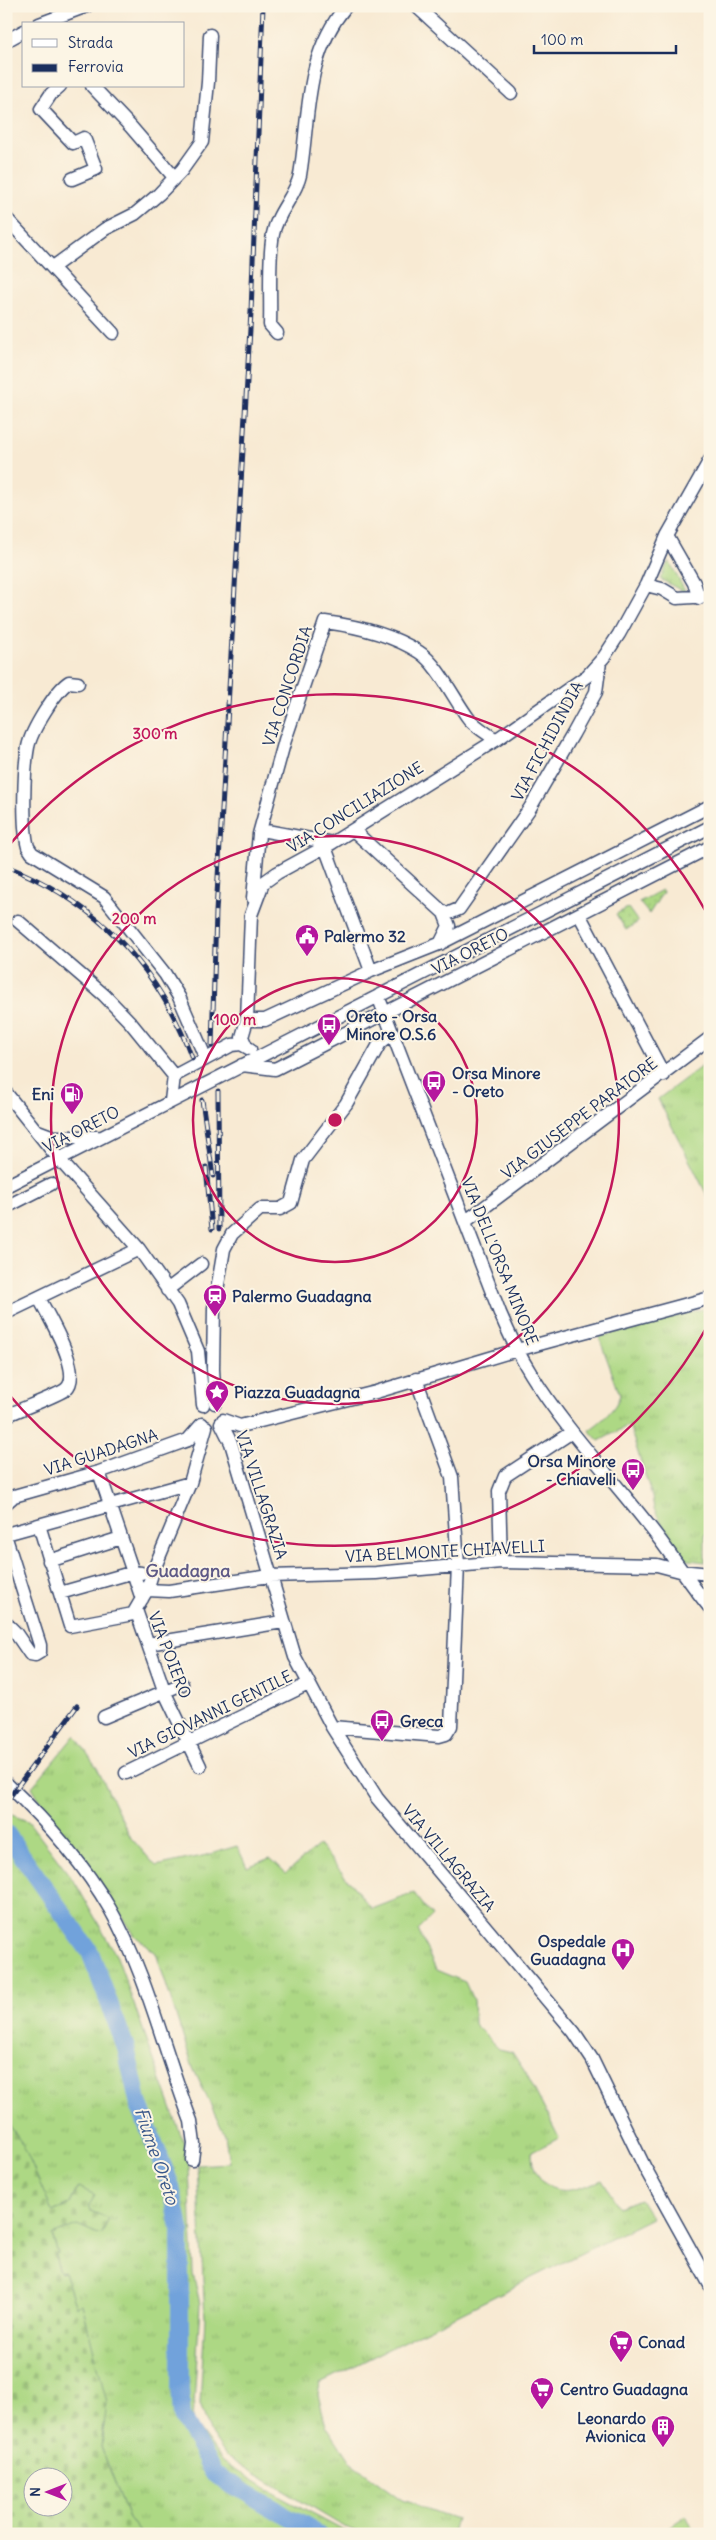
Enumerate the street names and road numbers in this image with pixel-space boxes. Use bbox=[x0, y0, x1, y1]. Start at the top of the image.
street label: VIA CONCORDIA bbox=[258, 623, 316, 749]
street label: VIA FICHIDINDIA bbox=[507, 678, 587, 804]
street label: VIA CONCILIAZIONE bbox=[283, 757, 427, 857]
street label: VIA ORETO bbox=[428, 923, 512, 979]
street label: VIA GIUSEPPE PARATORE bbox=[497, 1053, 661, 1183]
street label: VIA ORETO bbox=[39, 1101, 123, 1157]
street label: VIA DELL'ORSA MINORE bbox=[457, 1174, 543, 1348]
street label: VIA GUADAGNA bbox=[42, 1424, 160, 1480]
street label: VIA VILLAGRAZIA bbox=[232, 1428, 292, 1562]
street label: VIA BELMONTE CHIAVELLI bbox=[345, 1536, 545, 1566]
street label: VIA POIERO bbox=[144, 1609, 196, 1701]
street label: VIA GIOVANNI GENTILE bbox=[125, 1666, 295, 1762]
street label: VIA VILLAGRAZIA bbox=[398, 1800, 500, 1916]

